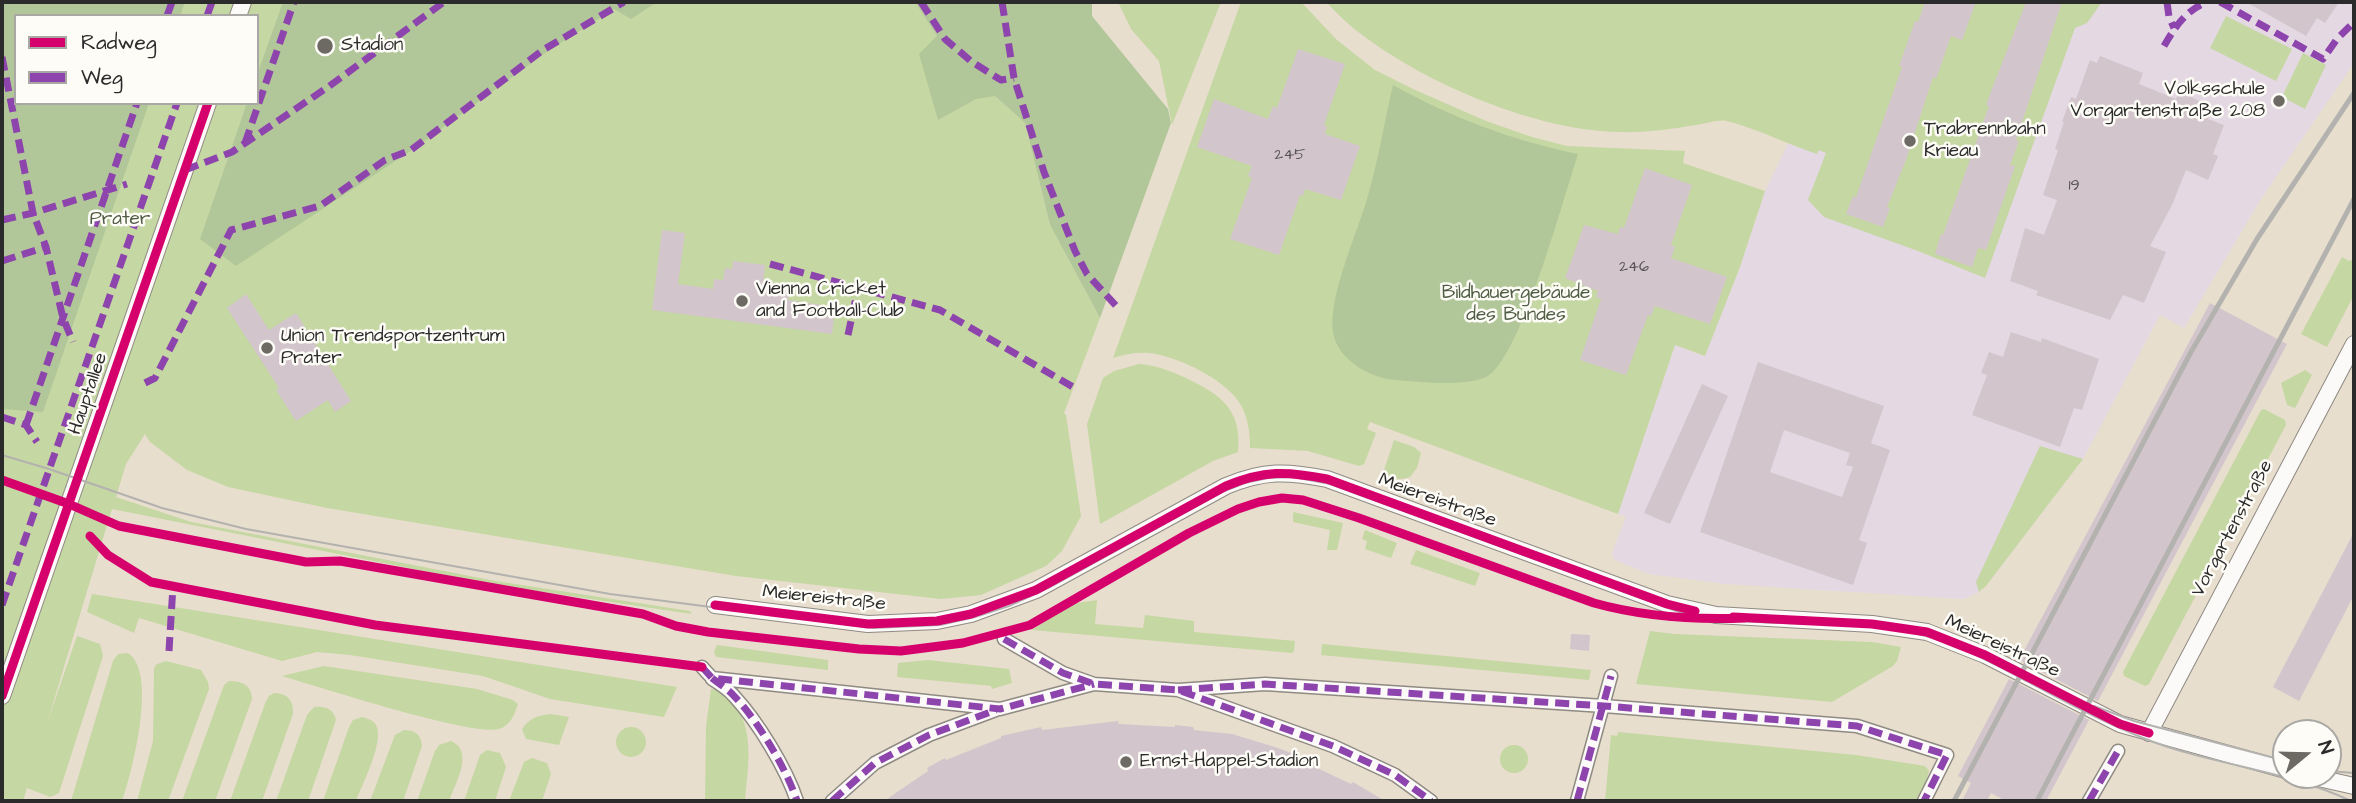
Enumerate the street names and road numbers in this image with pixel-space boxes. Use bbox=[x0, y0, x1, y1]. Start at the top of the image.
street label: Hauptallee bbox=[64, 350, 114, 438]
street label: Vorgartenstraße bbox=[2187, 457, 2279, 601]
street label: Meiereistraße bbox=[1375, 469, 1499, 533]
street label: Meiereistraße bbox=[761, 581, 887, 617]
street label: Meiereistraße bbox=[1941, 610, 2063, 684]

